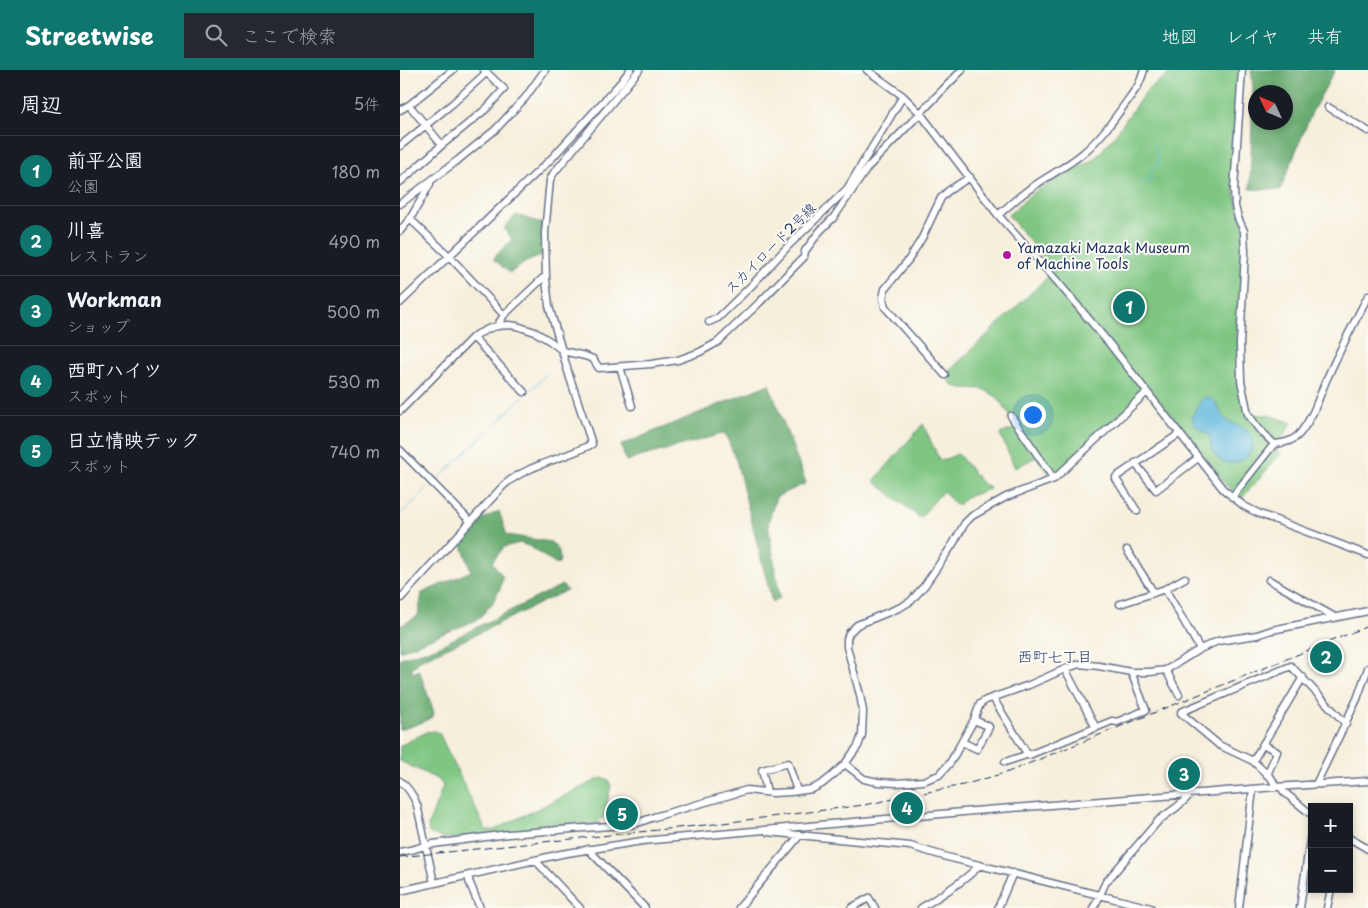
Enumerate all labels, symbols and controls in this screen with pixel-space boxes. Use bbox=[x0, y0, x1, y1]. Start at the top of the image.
search box bbox=[184, 13, 534, 58]
text: Streetwise bbox=[25, 17, 154, 53]
icon: search bbox=[202, 21, 230, 49]
text: ここで検索 bbox=[242, 21, 337, 49]
text: 地図 bbox=[1162, 22, 1198, 49]
text: レイヤ bbox=[1226, 22, 1279, 49]
text: 共有 bbox=[1307, 22, 1343, 49]
north arrow bbox=[1248, 85, 1293, 130]
text: 周辺 bbox=[20, 87, 62, 119]
text: 5件 bbox=[354, 91, 380, 115]
text: 前平公園 bbox=[67, 145, 143, 173]
text: 1 bbox=[32, 159, 40, 183]
text: 180 m bbox=[332, 159, 380, 183]
text: 公園 bbox=[67, 173, 99, 197]
street label: スカイロード2号線 bbox=[719, 197, 821, 299]
text: 川喜 bbox=[67, 215, 105, 243]
text: 2 bbox=[30, 229, 42, 253]
text: 490 m bbox=[329, 229, 380, 253]
place label: Yamazaki Mazak Museum of Machine Tools bbox=[1017, 237, 1190, 274]
text: レストラン bbox=[67, 243, 148, 267]
marker: Yamazaki Mazak Museum of Machine Tools bbox=[1001, 249, 1013, 261]
text: Workman bbox=[67, 285, 162, 313]
pin: 1 bbox=[1113, 288, 1145, 326]
text: 3 bbox=[31, 299, 41, 323]
text: 500 m bbox=[327, 299, 380, 323]
text: ショップ bbox=[67, 313, 130, 337]
text: 西町ハイツ bbox=[67, 355, 162, 383]
text: 4 bbox=[31, 369, 41, 393]
text: 530 m bbox=[327, 369, 380, 393]
text: スポット bbox=[67, 383, 131, 407]
your location bbox=[1020, 402, 1046, 428]
text: 日立情映テック bbox=[67, 425, 200, 453]
text: 5 bbox=[31, 439, 41, 463]
text: 740 m bbox=[330, 439, 380, 463]
text: スポット bbox=[67, 453, 131, 477]
pin: 2 bbox=[1310, 638, 1342, 676]
district label: 西町七丁目 bbox=[1017, 644, 1093, 667]
pin: 3 bbox=[1168, 755, 1200, 793]
pin: 4 bbox=[891, 789, 923, 827]
pin: 5 bbox=[606, 795, 638, 833]
map controls bbox=[1308, 803, 1353, 893]
button: + bbox=[1308, 803, 1353, 848]
button: − bbox=[1308, 848, 1353, 893]

